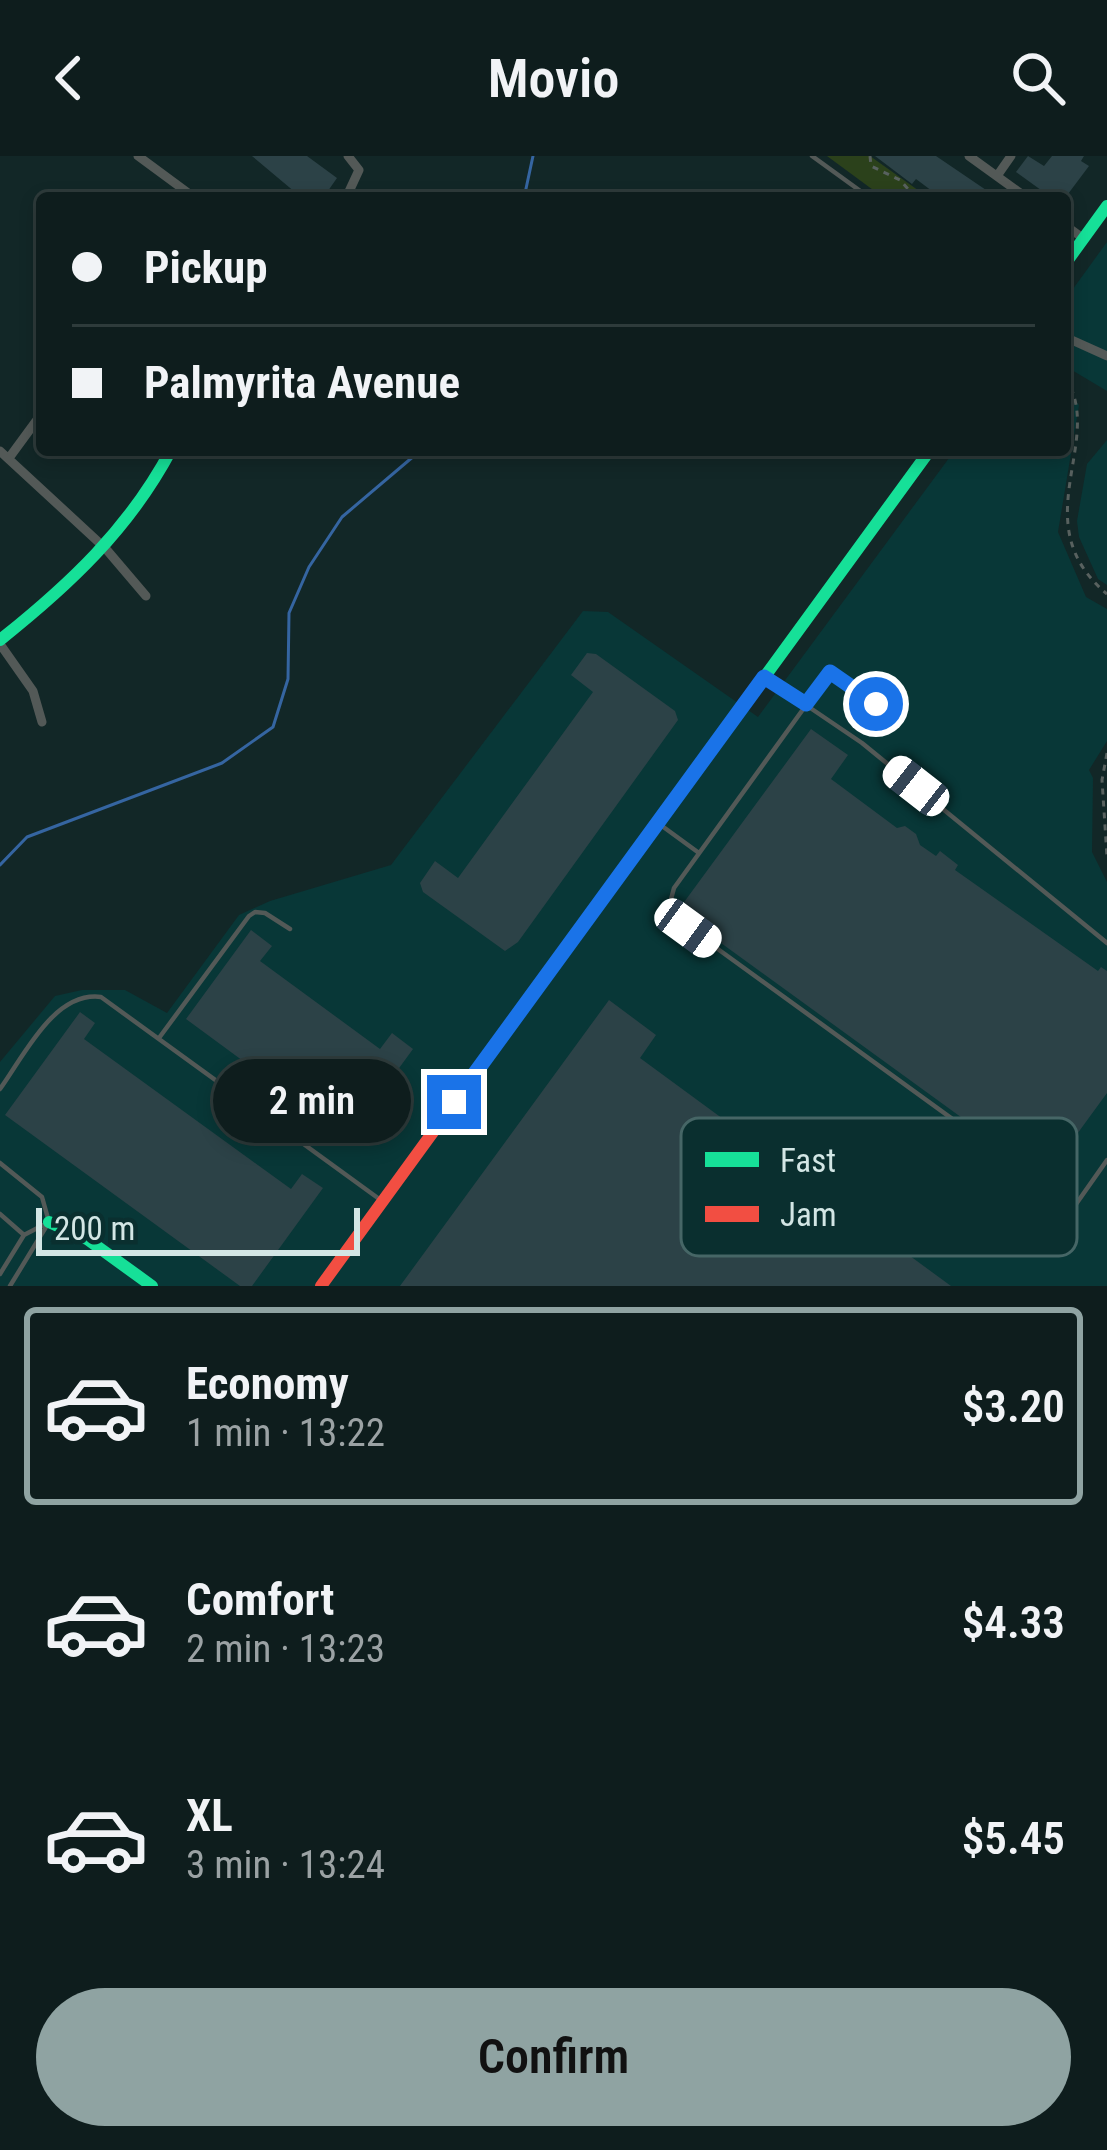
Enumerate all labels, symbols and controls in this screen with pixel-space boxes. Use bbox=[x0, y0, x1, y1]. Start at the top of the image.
icon: back bbox=[36, 45, 102, 111]
icon: search bbox=[1005, 45, 1071, 111]
text: Movio bbox=[488, 47, 619, 110]
text: Pickup bbox=[144, 241, 268, 294]
text: Palmyrita Avenue bbox=[144, 356, 460, 409]
route start bbox=[849, 677, 903, 731]
car bbox=[877, 750, 955, 822]
car bbox=[648, 892, 728, 964]
callout: 2 min bbox=[214, 1060, 412, 1144]
route end bbox=[427, 1075, 481, 1129]
text: 2 min bbox=[269, 1078, 355, 1124]
legend bbox=[681, 1118, 1077, 1256]
text: Fast bbox=[780, 1141, 836, 1180]
text: Jam bbox=[780, 1195, 837, 1234]
scale bar bbox=[36, 1202, 360, 1255]
text: 200 m bbox=[54, 1209, 135, 1248]
icon: car bbox=[42, 1352, 150, 1460]
text: Economy bbox=[186, 1357, 349, 1410]
text: $3.20 bbox=[962, 1380, 1065, 1433]
text: 1 min · 13:22 bbox=[186, 1410, 385, 1456]
icon: car bbox=[42, 1568, 150, 1676]
text: Comfort bbox=[186, 1573, 334, 1626]
text: $4.33 bbox=[962, 1596, 1065, 1649]
text: 2 min · 13:23 bbox=[186, 1626, 385, 1672]
icon: car bbox=[42, 1784, 150, 1892]
text: XL bbox=[186, 1789, 233, 1842]
text: $5.45 bbox=[962, 1812, 1065, 1865]
text: 3 min · 13:24 bbox=[186, 1842, 385, 1888]
button: Confirm bbox=[36, 1988, 1071, 2126]

